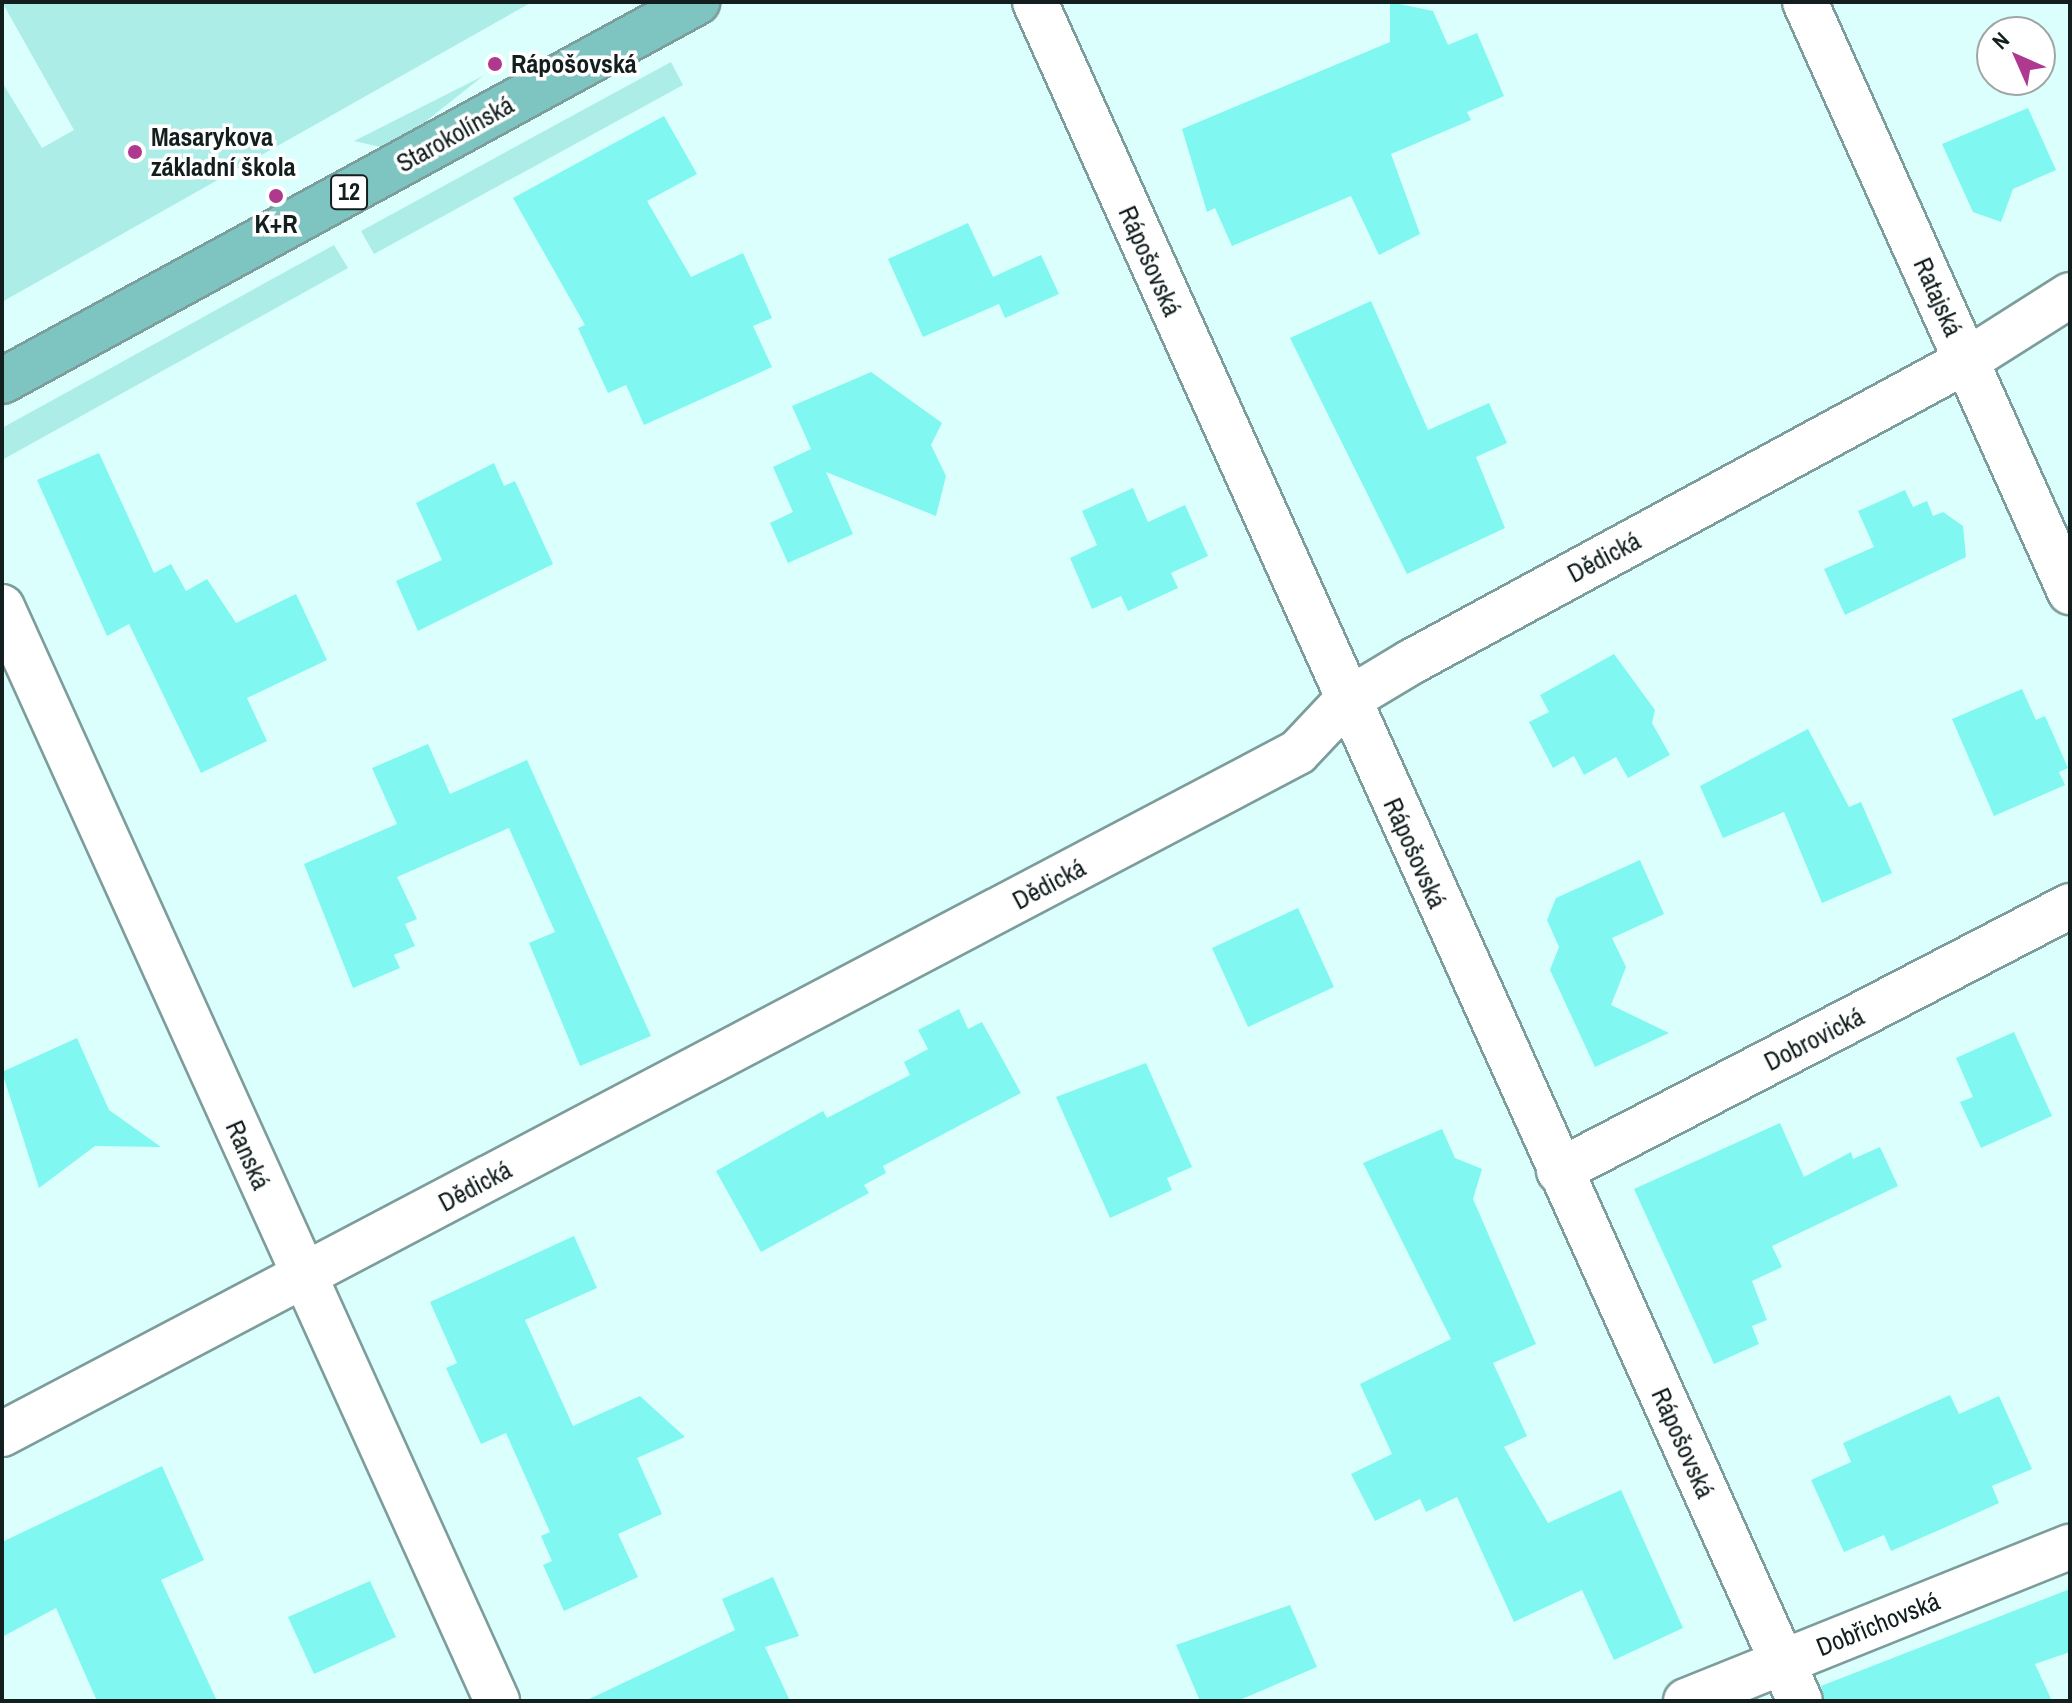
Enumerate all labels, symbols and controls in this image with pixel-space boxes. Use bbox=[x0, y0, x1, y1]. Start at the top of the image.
north arrow bbox=[1976, 16, 2056, 96]
text: N bbox=[1985, 25, 2016, 56]
place label: Rápošovská bbox=[511, 48, 637, 80]
marker: Rápošovská bbox=[486, 55, 504, 73]
street label: Starokolínská bbox=[391, 89, 519, 179]
place label: Masarykova základní škola bbox=[151, 121, 296, 182]
marker: Masarykova základní škola bbox=[126, 143, 144, 161]
road number: 12 bbox=[329, 172, 369, 212]
marker: K+R bbox=[267, 187, 285, 205]
street label: Rápošovská bbox=[1112, 201, 1188, 321]
place label: K+R bbox=[254, 208, 298, 240]
street label: Ratajská bbox=[1907, 253, 1969, 341]
street label: Dědická bbox=[1562, 525, 1646, 589]
street label: Rápošovská bbox=[1377, 793, 1453, 913]
street label: Dědická bbox=[1007, 852, 1091, 916]
street label: Dobrovická bbox=[1759, 1001, 1869, 1077]
street label: Ranská bbox=[219, 1116, 277, 1194]
street label: Dědická bbox=[433, 1154, 517, 1218]
street label: Rápošovská bbox=[1645, 1383, 1721, 1503]
street label: Dobřichovská bbox=[1812, 1585, 1944, 1663]

